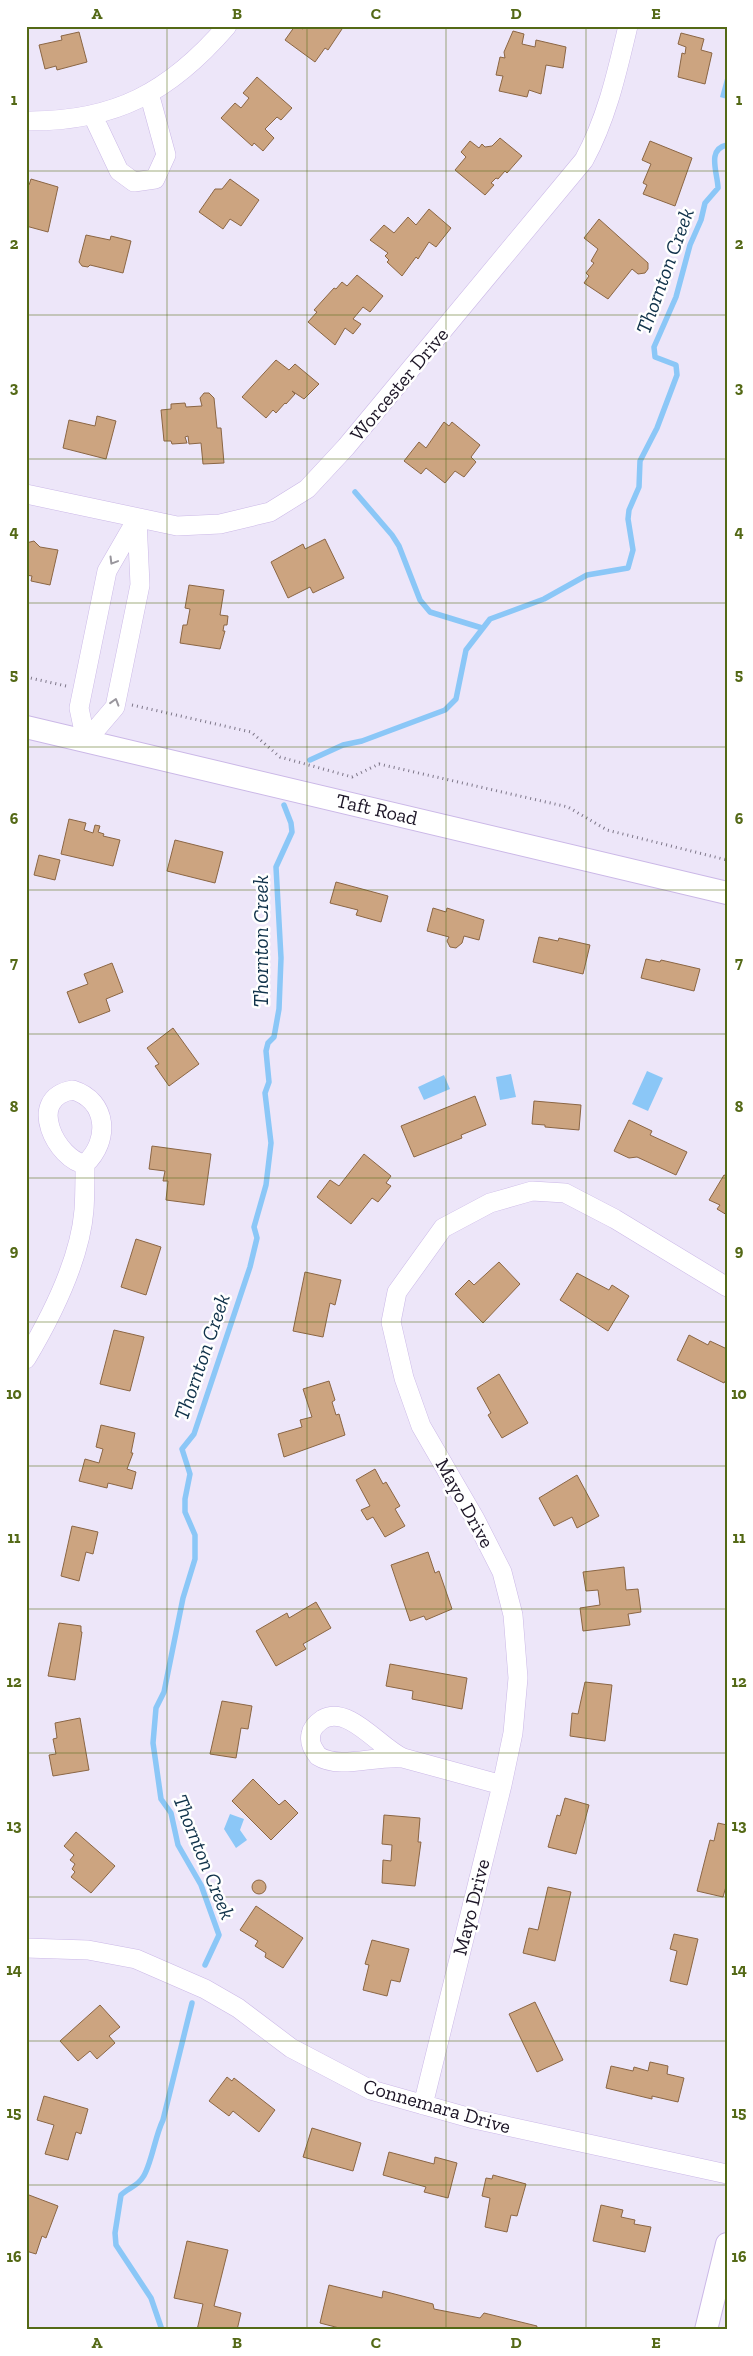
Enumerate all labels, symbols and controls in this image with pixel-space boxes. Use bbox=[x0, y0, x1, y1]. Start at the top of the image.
text: A bbox=[92, 4, 103, 23]
text: B bbox=[232, 4, 242, 23]
text: C bbox=[371, 4, 381, 23]
text: D bbox=[510, 4, 522, 23]
text: E bbox=[651, 4, 661, 23]
text: 1 bbox=[11, 90, 18, 109]
text: 1 bbox=[736, 90, 743, 109]
water label: Thornton Creek bbox=[630, 204, 699, 337]
text: 2 bbox=[10, 234, 19, 253]
text: 2 bbox=[735, 234, 744, 253]
street label: Worcester Drive bbox=[345, 323, 453, 445]
text: 3 bbox=[10, 378, 19, 397]
text: 3 bbox=[735, 378, 744, 397]
text: 4 bbox=[9, 522, 19, 541]
text: 4 bbox=[734, 522, 744, 541]
one-way arrow bbox=[109, 555, 119, 564]
text: 5 bbox=[10, 665, 18, 684]
text: 5 bbox=[735, 665, 743, 684]
one-way arrow bbox=[109, 698, 119, 707]
street label: Taft Road bbox=[334, 788, 420, 830]
text: 6 bbox=[10, 809, 19, 828]
text: 6 bbox=[735, 809, 744, 828]
water label: Thornton Creek bbox=[248, 875, 273, 1007]
text: 7 bbox=[10, 953, 18, 972]
text: 7 bbox=[735, 953, 743, 972]
text: 8 bbox=[10, 1097, 19, 1116]
text: 8 bbox=[735, 1097, 744, 1116]
text: 9 bbox=[10, 1241, 19, 1260]
text: 9 bbox=[735, 1241, 744, 1260]
water label: Thornton Creek bbox=[168, 1290, 235, 1423]
text: 10 bbox=[6, 1384, 22, 1403]
text: 10 bbox=[731, 1384, 747, 1403]
street label: Mayo Drive bbox=[431, 1454, 499, 1552]
text: 11 bbox=[8, 1528, 21, 1547]
text: 11 bbox=[733, 1528, 746, 1547]
text: 12 bbox=[6, 1672, 22, 1691]
text: 12 bbox=[731, 1672, 747, 1691]
water label: Thornton Creek bbox=[168, 1791, 241, 1923]
text: 13 bbox=[7, 1816, 22, 1835]
text: 13 bbox=[732, 1816, 747, 1835]
street label: Mayo Drive bbox=[447, 1856, 495, 1958]
text: 14 bbox=[6, 1960, 22, 1979]
text: 14 bbox=[731, 1960, 747, 1979]
street label: Connemara Drive bbox=[361, 2074, 513, 2138]
text: 15 bbox=[7, 2103, 21, 2122]
text: 15 bbox=[732, 2103, 746, 2122]
text: 16 bbox=[6, 2247, 22, 2266]
text: 16 bbox=[731, 2247, 747, 2266]
text: A bbox=[92, 2333, 103, 2352]
text: B bbox=[232, 2333, 242, 2352]
text: C bbox=[371, 2333, 381, 2352]
text: D bbox=[510, 2333, 522, 2352]
text: E bbox=[651, 2333, 661, 2352]

